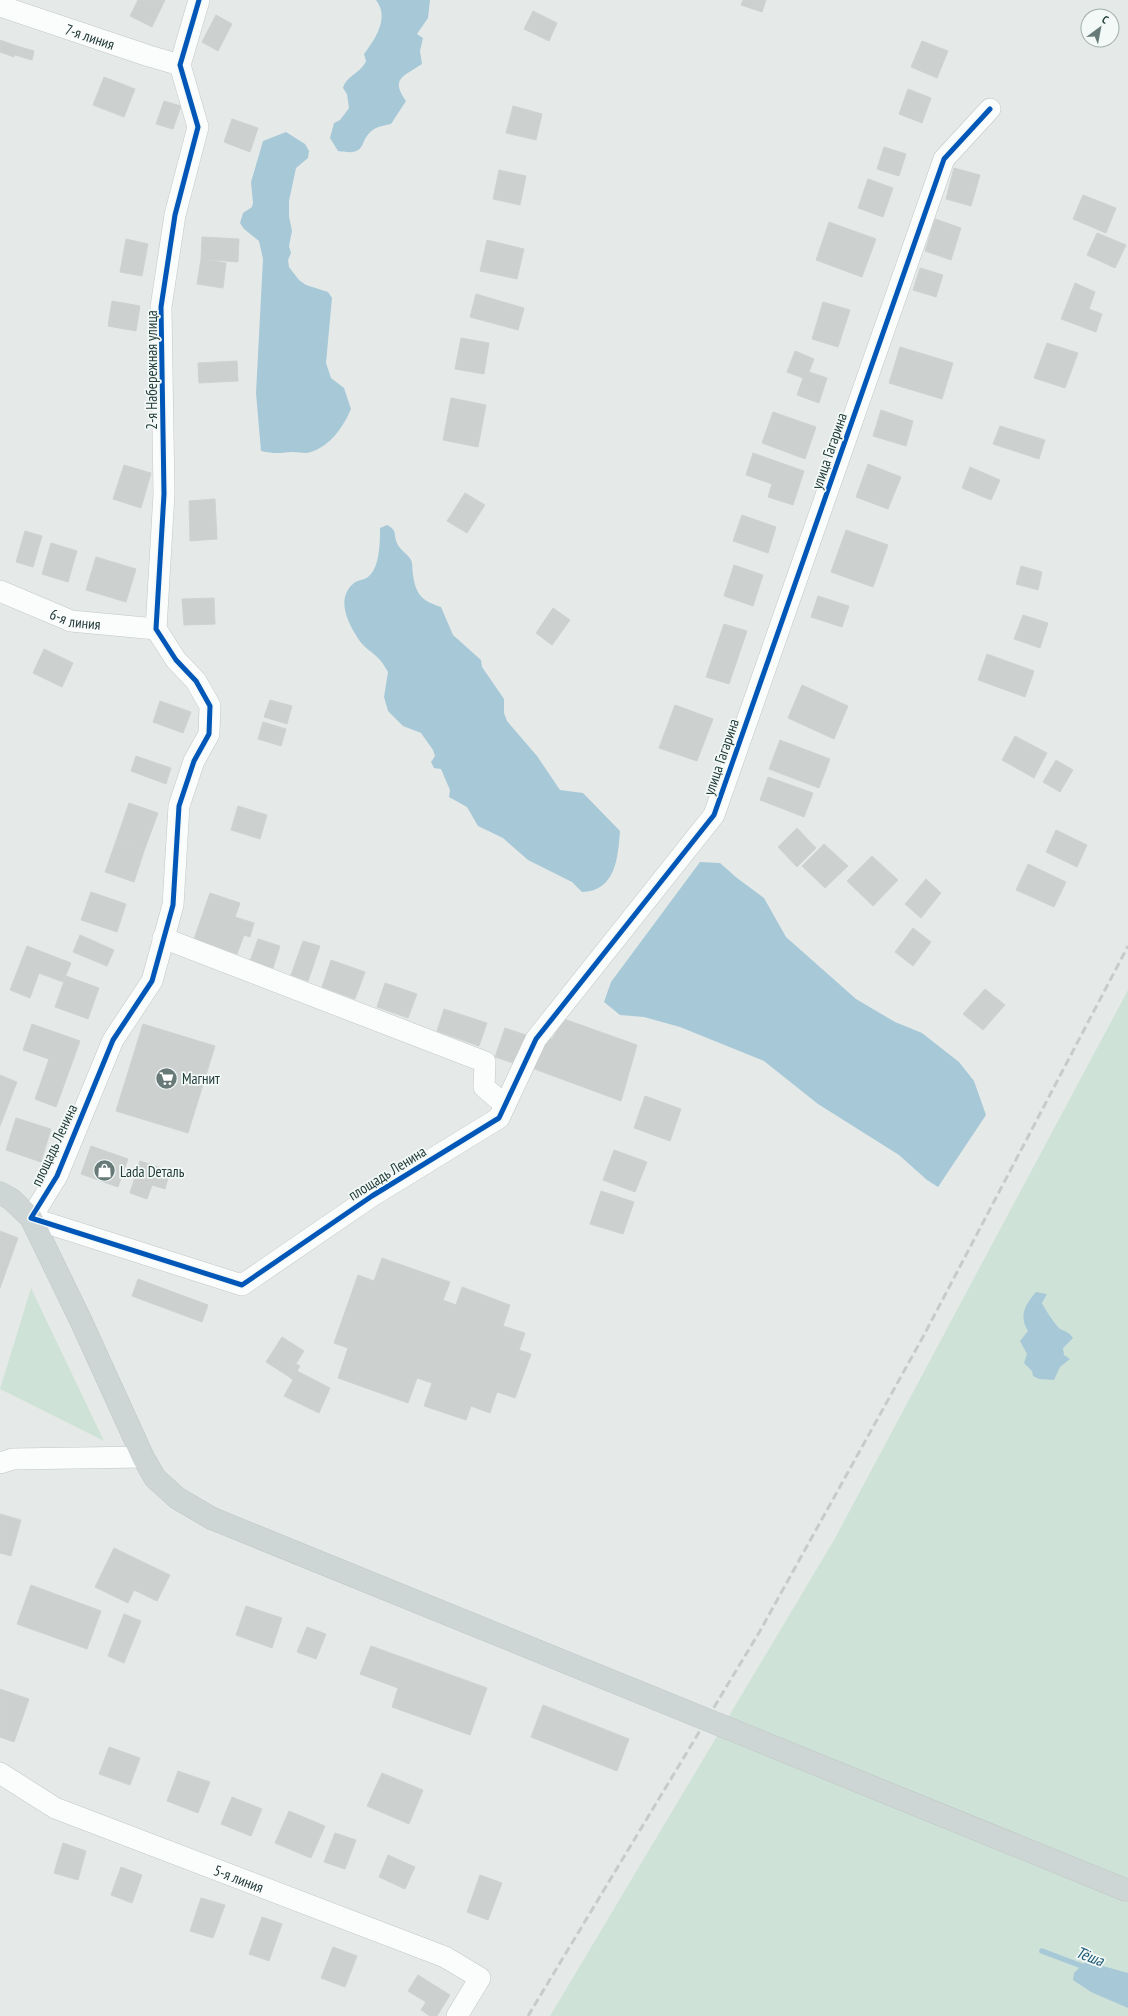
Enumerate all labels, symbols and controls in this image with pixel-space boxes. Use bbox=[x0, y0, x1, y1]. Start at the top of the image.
north arrow bbox=[1080, 8, 1120, 48]
text: С bbox=[1099, 12, 1111, 27]
street label: 7-я линия bbox=[63, 19, 117, 53]
street label: 2-я Набережная улица bbox=[142, 310, 161, 430]
street label: улица Гагарина bbox=[807, 410, 851, 492]
street label: 6-я линия bbox=[47, 604, 102, 633]
street label: улица Гагарина bbox=[699, 716, 743, 798]
supermarket icon: Магнит bbox=[153, 1065, 179, 1091]
place label: Магнит bbox=[182, 1069, 220, 1088]
street label: площадь Ленина bbox=[27, 1101, 81, 1189]
street label: площадь Ленина bbox=[344, 1141, 430, 1205]
shop icon: Lada Dеталь bbox=[92, 1158, 118, 1184]
place label: Lada Dеталь bbox=[120, 1162, 185, 1181]
street label: 5-я линия bbox=[211, 1860, 267, 1896]
water label: Тёша bbox=[1073, 1942, 1108, 1971]

